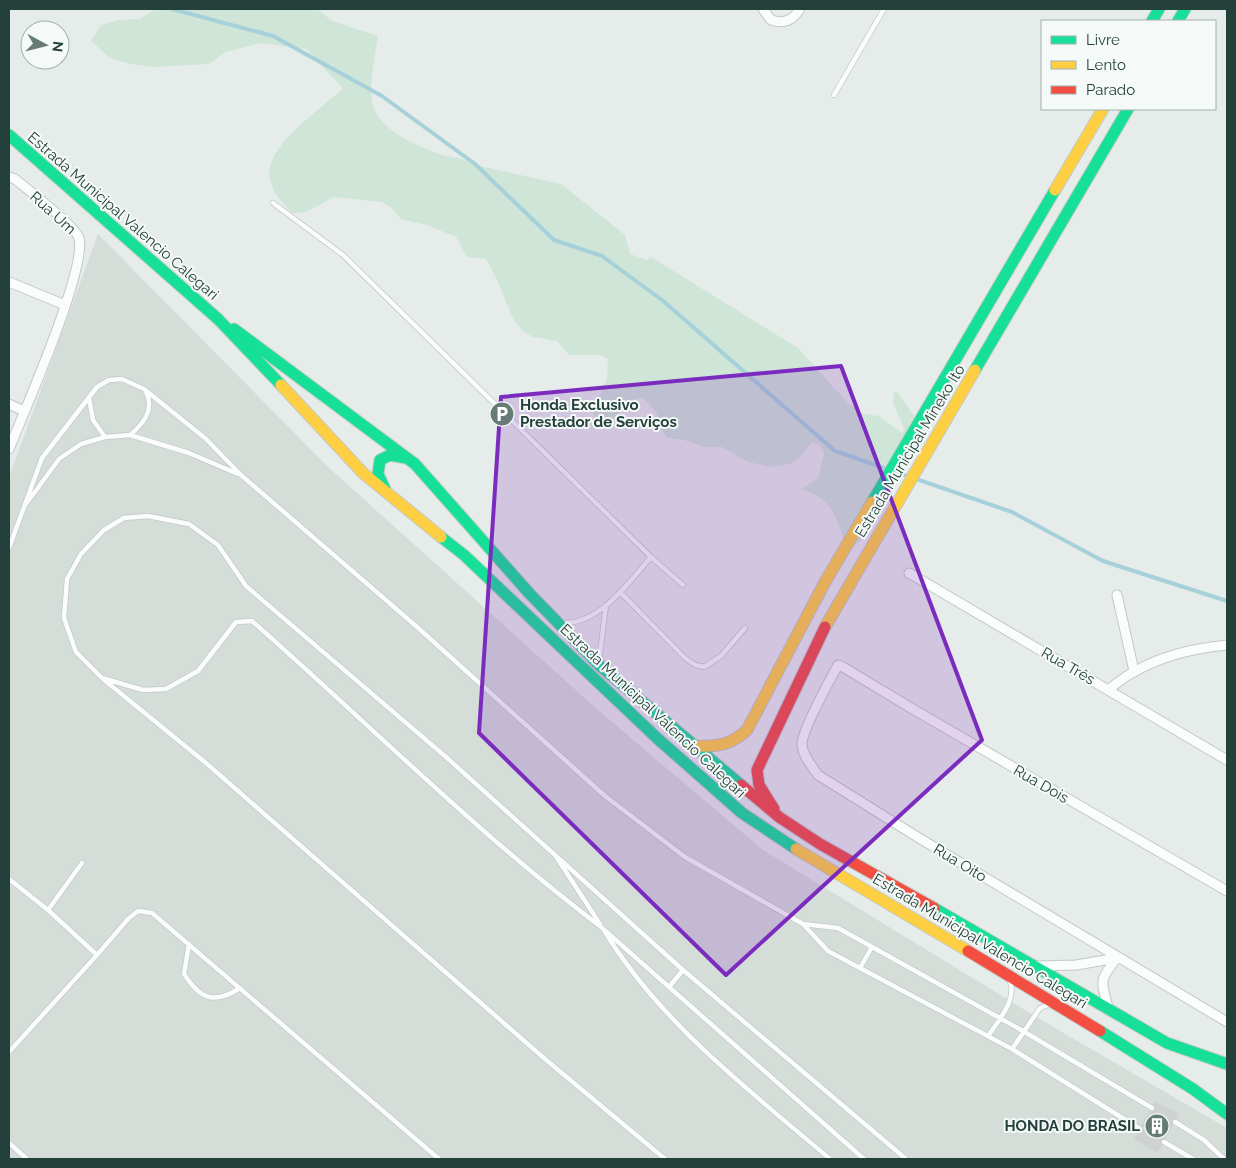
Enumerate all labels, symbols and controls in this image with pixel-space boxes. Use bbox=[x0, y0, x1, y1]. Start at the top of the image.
north arrow bbox=[20, 20, 70, 70]
legend bbox=[1041, 20, 1216, 110]
text: Livre bbox=[1086, 31, 1120, 49]
text: N bbox=[49, 40, 66, 53]
text: Lento bbox=[1086, 56, 1126, 74]
text: Parado bbox=[1086, 81, 1135, 99]
street label: Estrada Municipal Valencio Calegari bbox=[24, 128, 222, 304]
street label: Rua Um bbox=[26, 188, 80, 238]
street label: Estrada Municipal Mineko Ito bbox=[851, 361, 969, 541]
place label: Honda Exclusivo Prestador de Serviços bbox=[520, 396, 677, 431]
parking icon: Honda Exclusivo Prestador de Serviços bbox=[489, 401, 515, 427]
street label: Estrada Municipal Valencio Calegari bbox=[557, 620, 749, 802]
street label: Rua Três bbox=[1038, 643, 1098, 689]
street label: Rua Dois bbox=[1010, 761, 1072, 807]
street label: Rua Oito bbox=[930, 840, 990, 886]
street label: Estrada Municipal Valencio Calegari bbox=[870, 870, 1090, 1012]
building icon: HONDA DO BRASIL bbox=[1144, 1113, 1170, 1139]
place label: HONDA DO BRASIL bbox=[1004, 1117, 1140, 1135]

